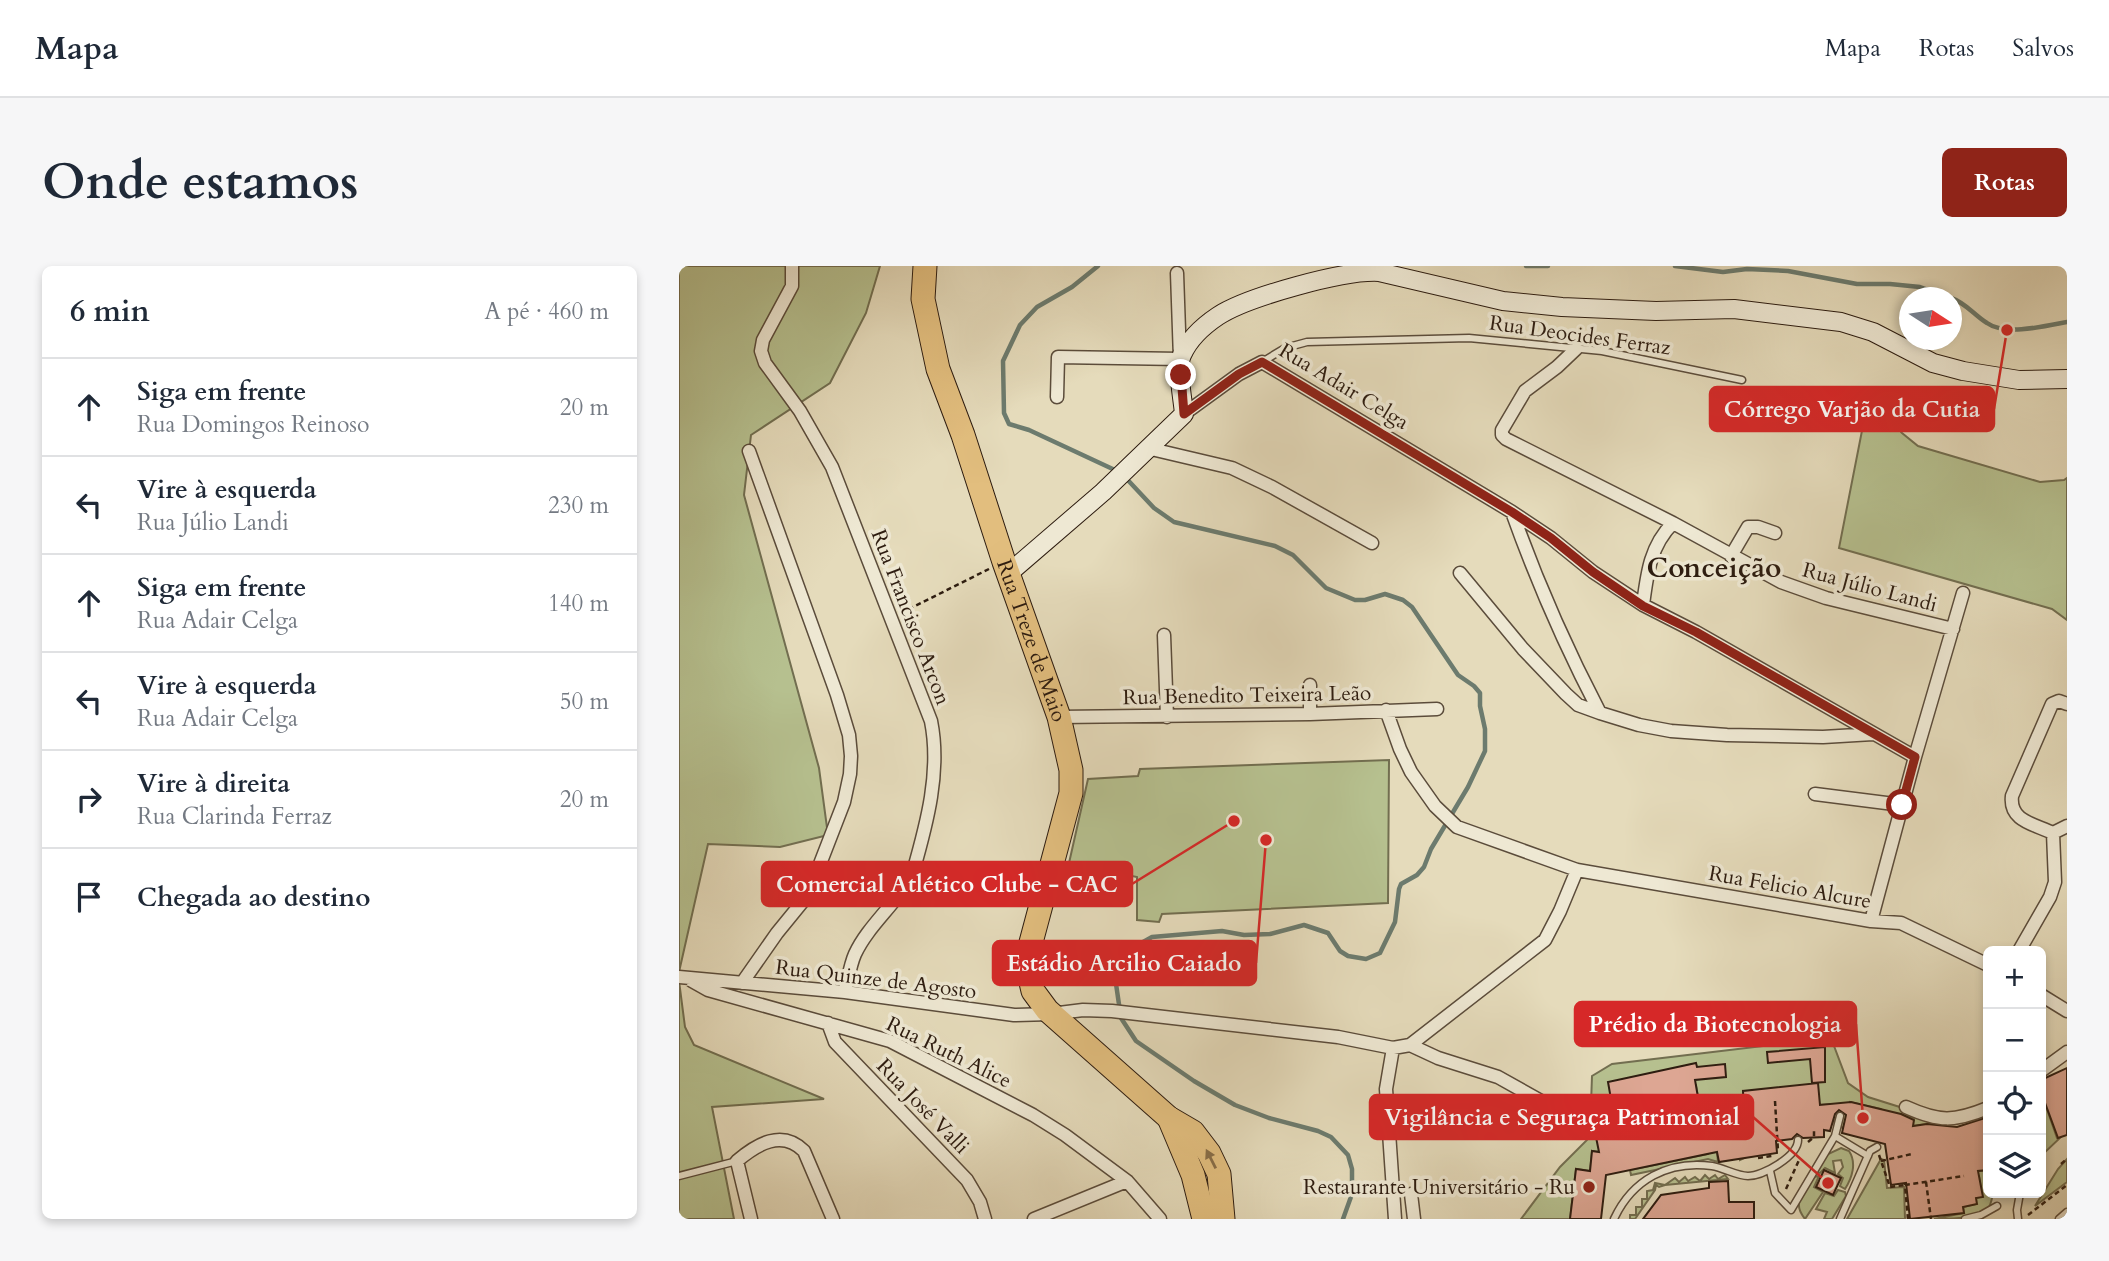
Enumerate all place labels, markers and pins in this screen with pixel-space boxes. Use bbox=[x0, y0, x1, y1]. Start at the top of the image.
callout: Córrego Varjão da Cutia bbox=[1710, 387, 1994, 431]
callout: Comercial Atlético Clube - CAC bbox=[762, 862, 1132, 906]
callout: Estádio Arcilio Caiado bbox=[993, 941, 1256, 985]
callout: Prédio da Biotecnologia bbox=[1575, 1002, 1856, 1046]
callout: Vigilância e Seguraça Patrimonial bbox=[1370, 1095, 1753, 1139]
place label: Restaurante Universitário - Ru bbox=[1303, 1173, 1575, 1202]
marker: Restaurante Universitário - Ru bbox=[1581, 1179, 1597, 1195]

